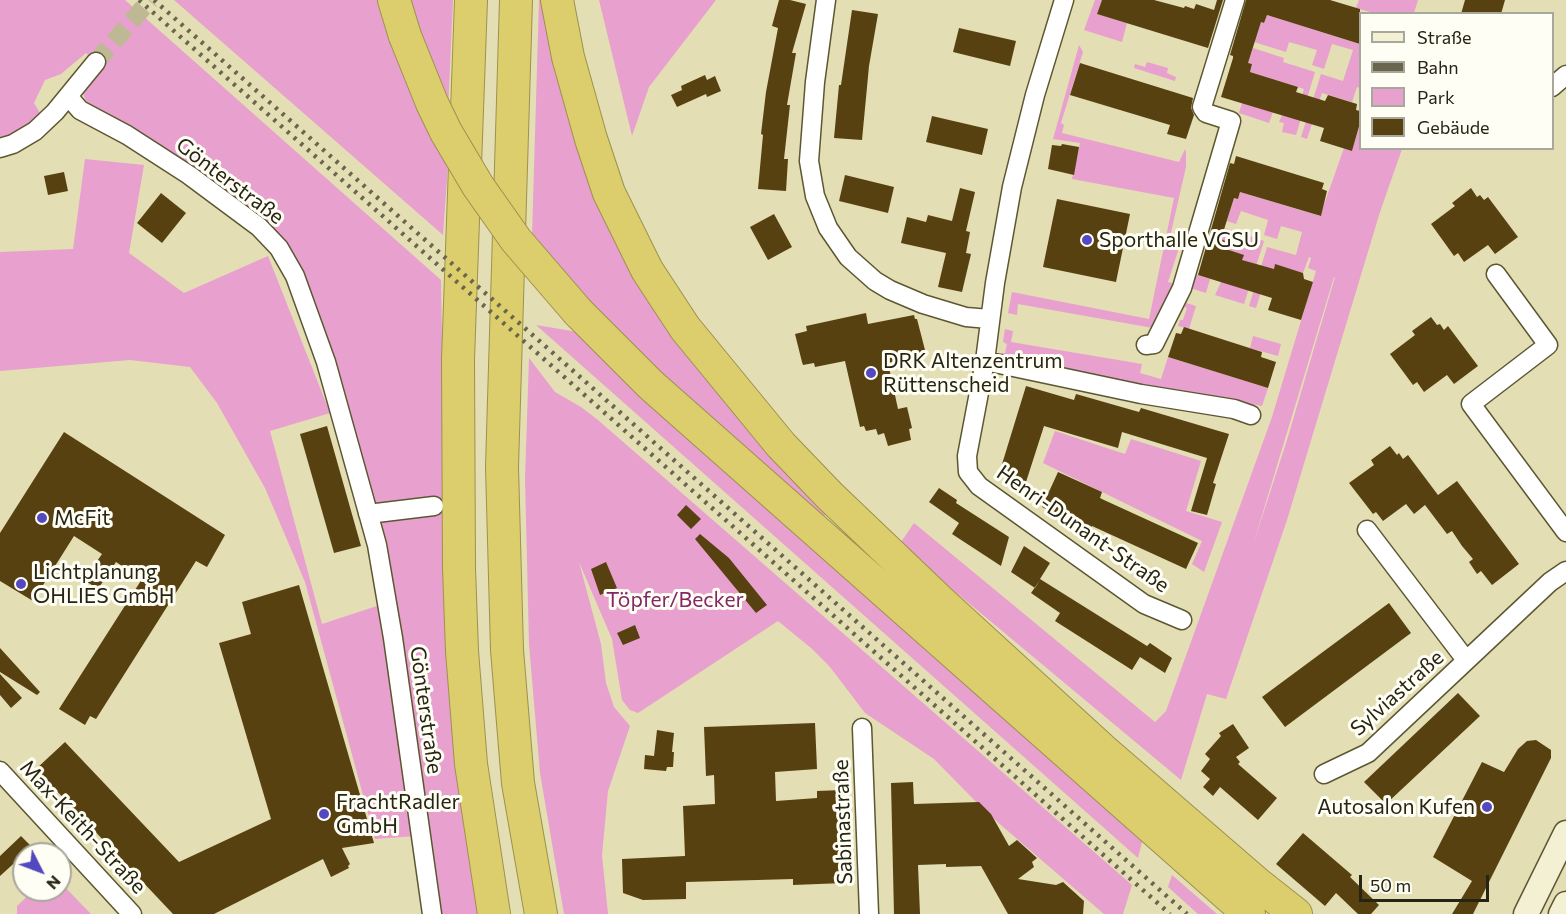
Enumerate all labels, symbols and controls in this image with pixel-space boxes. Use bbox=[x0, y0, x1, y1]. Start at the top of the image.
legend bbox=[1359, 12, 1554, 150]
text: Straße bbox=[1417, 26, 1472, 48]
text: Bahn bbox=[1417, 56, 1459, 78]
text: Park bbox=[1417, 86, 1455, 108]
text: Gebäude bbox=[1417, 116, 1490, 138]
street label: Gönterstraße bbox=[171, 132, 289, 230]
place label: Sporthalle VGSU bbox=[1099, 227, 1259, 253]
marker: Sporthalle VGSU bbox=[1080, 233, 1094, 247]
place label: DRK Altenzentrum Rüttenscheid bbox=[883, 348, 1063, 398]
marker: DRK Altenzentrum Rüttenscheid bbox=[864, 366, 878, 380]
street label: Henri-Dunant-Straße bbox=[992, 460, 1174, 598]
place label: McFit bbox=[54, 505, 110, 531]
marker: McFit bbox=[35, 511, 49, 525]
place label: Lichtplanung OHLIES GmbH bbox=[33, 559, 174, 609]
marker: Lichtplanung OHLIES GmbH bbox=[14, 577, 28, 591]
park label: Töpfer/Becker bbox=[606, 587, 744, 613]
street label: Gönterstraße bbox=[405, 645, 447, 775]
street label: Sylviastraße bbox=[1345, 645, 1449, 741]
street label: Max-Keith-Straße bbox=[15, 755, 151, 899]
street label: Sabinastraße bbox=[828, 759, 858, 885]
place label: FrachtRadler GmbH bbox=[336, 789, 460, 839]
place label: Autosalon Kufen bbox=[1317, 794, 1475, 820]
marker: Autosalon Kufen bbox=[1480, 800, 1494, 814]
marker: FrachtRadler GmbH bbox=[317, 807, 331, 821]
north arrow bbox=[12, 842, 72, 902]
scale bar bbox=[1362, 863, 1492, 901]
text: N bbox=[43, 872, 65, 894]
text: 50 m bbox=[1370, 874, 1411, 896]

